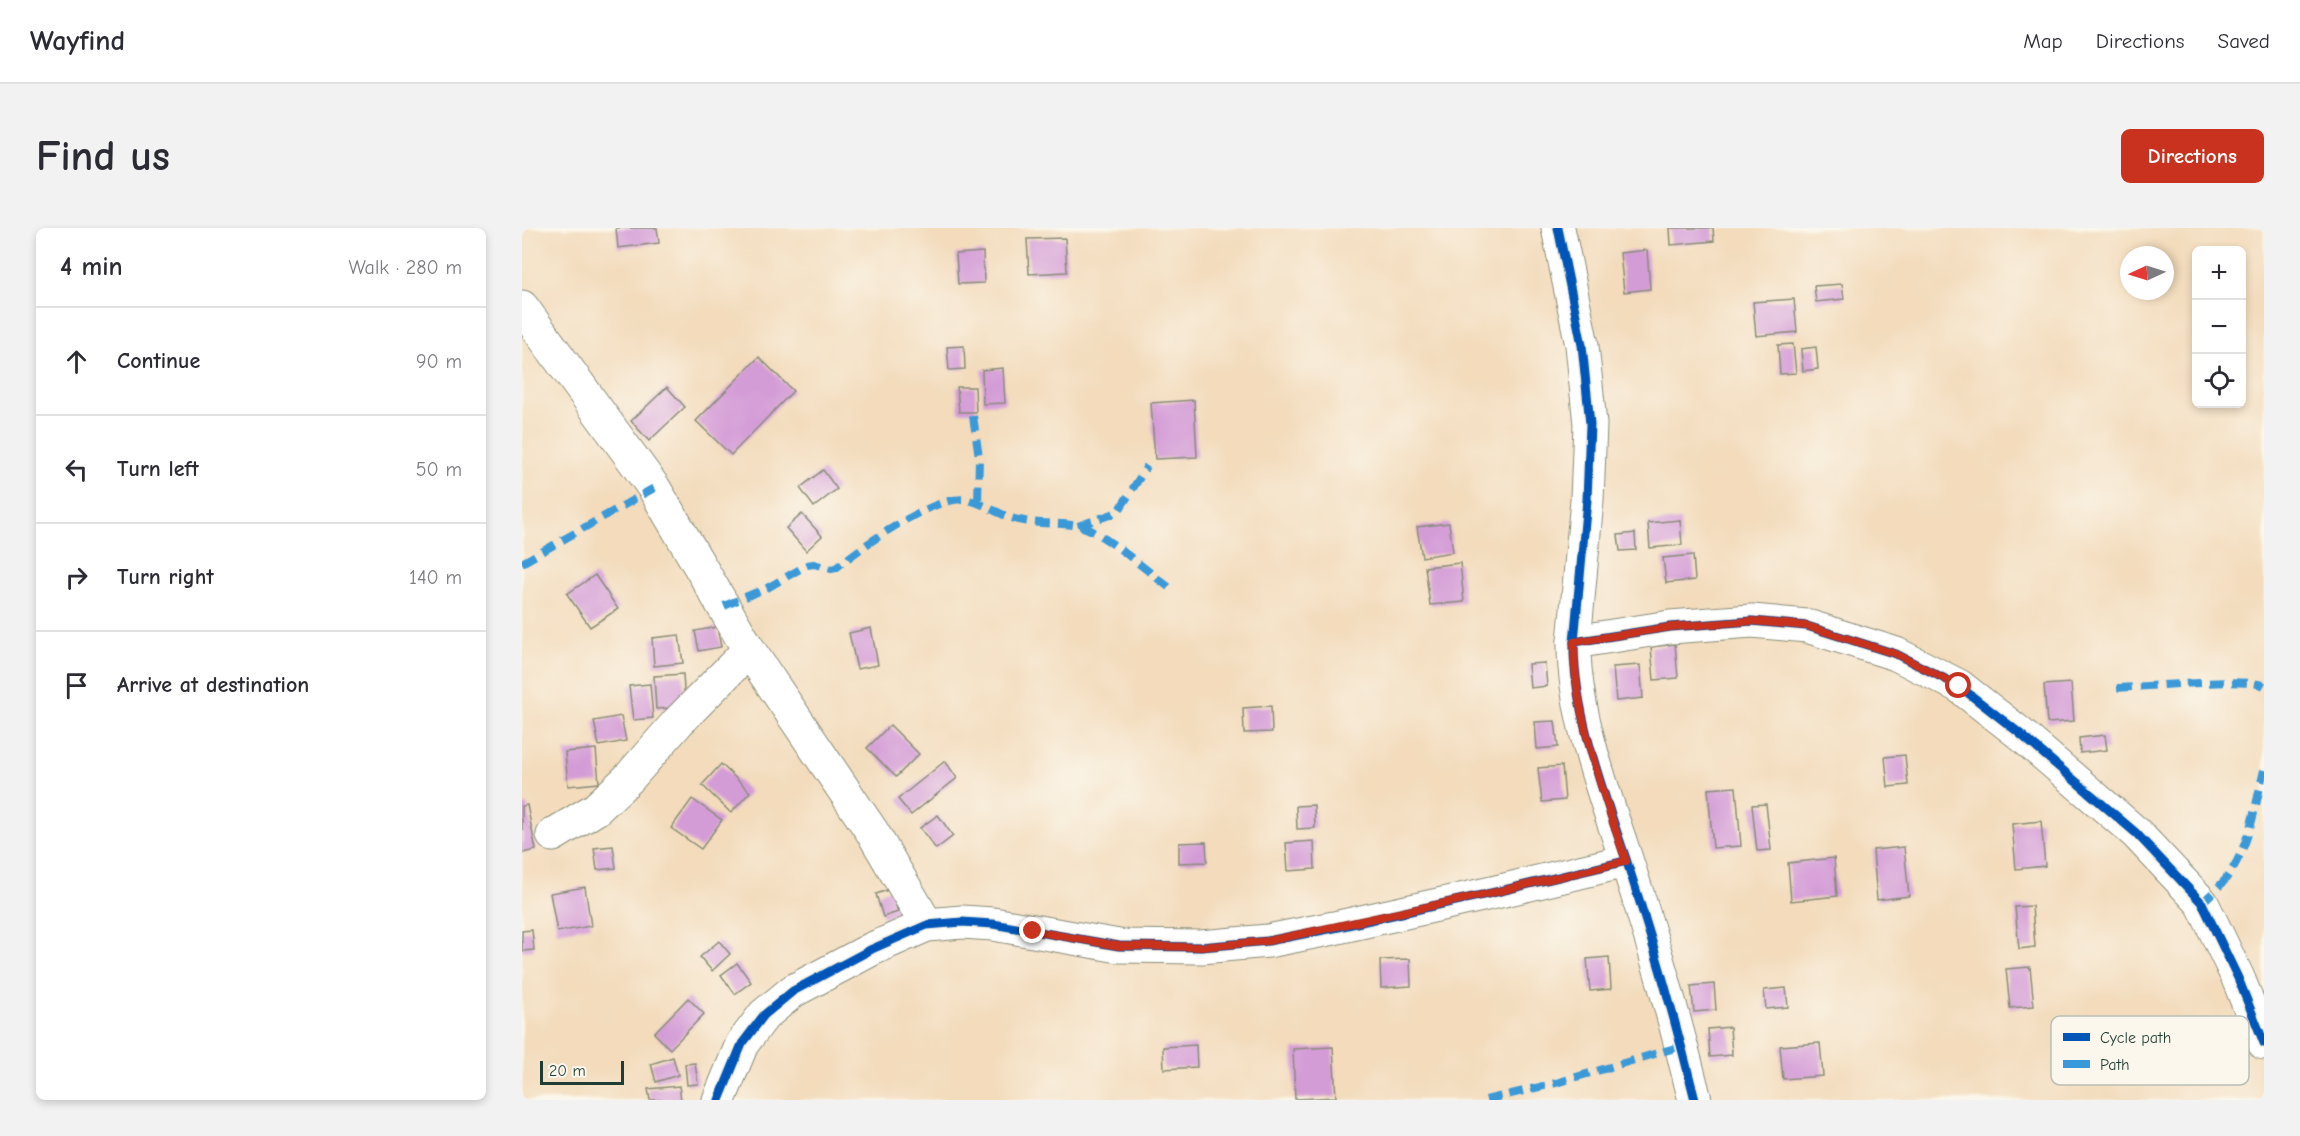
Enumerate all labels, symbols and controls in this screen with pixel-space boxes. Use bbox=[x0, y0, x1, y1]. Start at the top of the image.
text: Wayfind bbox=[30, 25, 125, 57]
text: Map bbox=[2023, 29, 2063, 53]
text: Directions bbox=[2096, 29, 2185, 53]
text: Saved bbox=[2218, 29, 2270, 53]
button: Directions bbox=[2121, 129, 2264, 183]
text: Find us bbox=[36, 132, 170, 181]
north arrow bbox=[2120, 246, 2174, 300]
map controls bbox=[2192, 246, 2246, 408]
button: + bbox=[2192, 246, 2246, 300]
text: 4 min bbox=[60, 252, 123, 282]
text: Walk · 280 m bbox=[349, 256, 462, 279]
button: − bbox=[2192, 300, 2246, 354]
icon: ahead bbox=[60, 345, 93, 378]
text: Continue bbox=[117, 348, 200, 374]
text: 90 m bbox=[416, 350, 462, 373]
button: locate bbox=[2192, 354, 2246, 408]
icon: left bbox=[60, 453, 93, 486]
text: Turn left bbox=[117, 456, 199, 482]
text: 50 m bbox=[416, 458, 462, 481]
icon: right bbox=[60, 561, 93, 594]
text: Turn right bbox=[117, 564, 214, 590]
text: 140 m bbox=[409, 566, 462, 589]
icon: arrive bbox=[60, 669, 93, 702]
text: Arrive at destination bbox=[117, 672, 309, 698]
route start bbox=[1945, 672, 1971, 698]
route end bbox=[1019, 917, 1045, 943]
legend bbox=[2051, 1016, 2249, 1085]
text: Cycle path bbox=[2100, 1029, 2171, 1047]
text: Path bbox=[2100, 1056, 2130, 1074]
scale bar bbox=[540, 1058, 624, 1086]
text: 20 m bbox=[549, 1062, 586, 1080]

